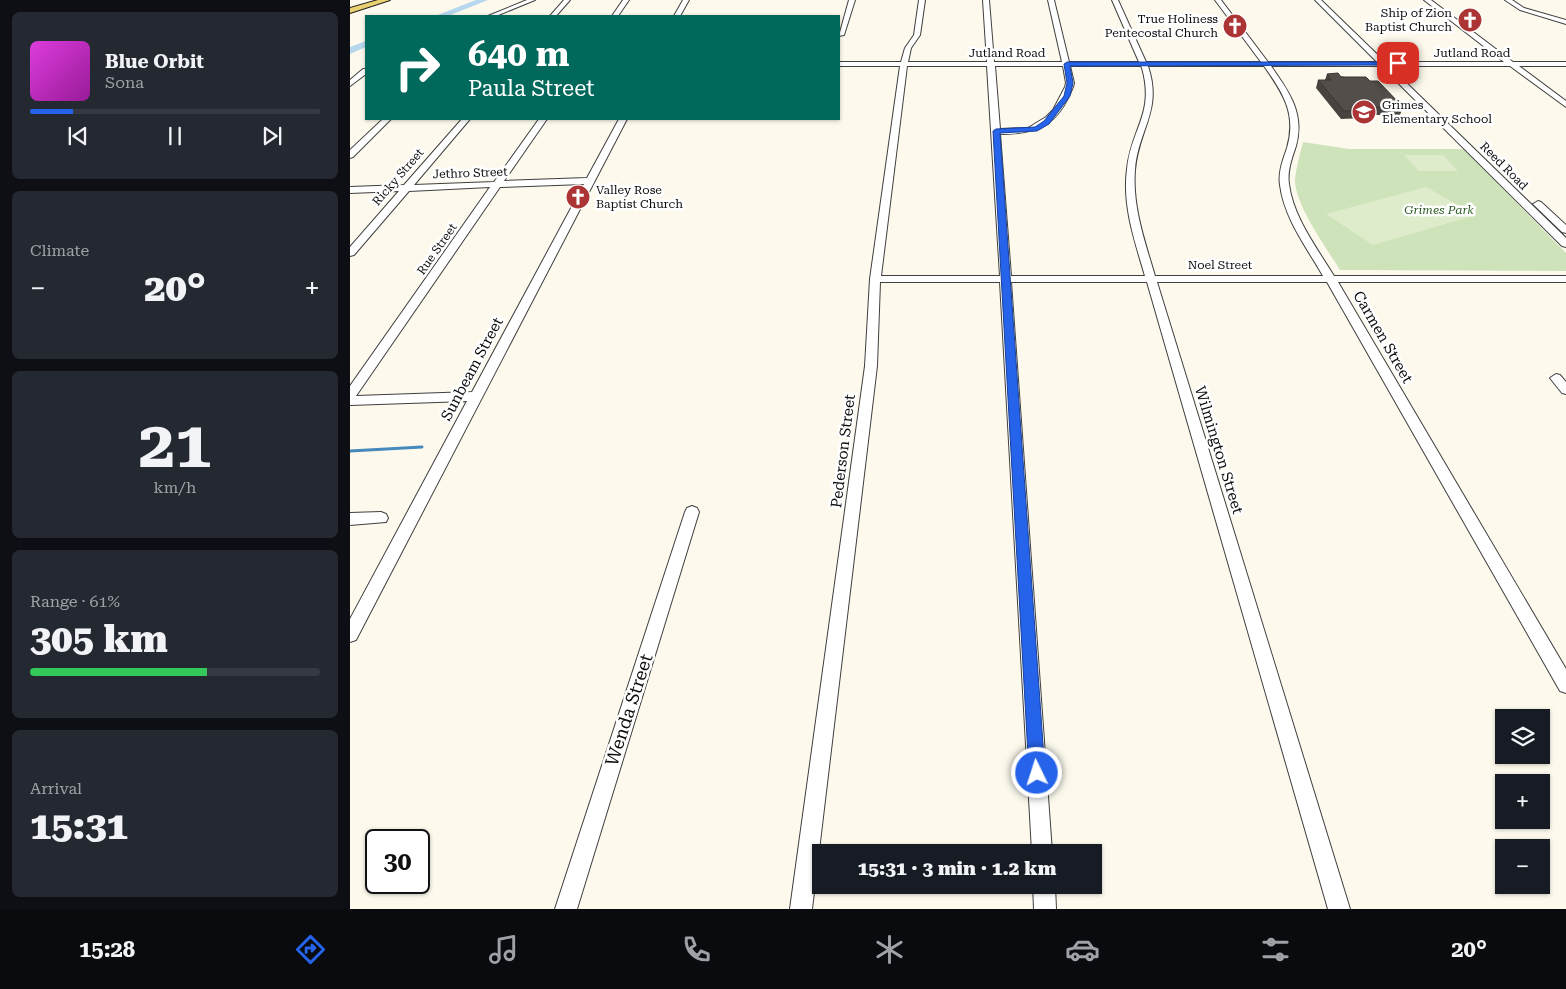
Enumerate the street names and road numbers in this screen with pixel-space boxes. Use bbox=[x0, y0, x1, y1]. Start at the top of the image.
street label: Jutland Road bbox=[969, 46, 1046, 60]
street label: Jutland Road bbox=[1434, 46, 1511, 60]
street label: Reed Road bbox=[1477, 139, 1531, 193]
street label: Ricky Street bbox=[369, 145, 427, 208]
street label: Jethro Street bbox=[432, 165, 508, 181]
street label: Rue Street bbox=[414, 220, 460, 277]
street label: Noel Street bbox=[1188, 258, 1253, 272]
street label: Carmen Street bbox=[1349, 288, 1417, 387]
street label: Sunbeam Street bbox=[437, 314, 507, 424]
street label: Wilmington Street bbox=[1191, 384, 1247, 516]
street label: Pederson Street bbox=[827, 393, 859, 509]
street label: Wenda Street bbox=[601, 651, 657, 768]

